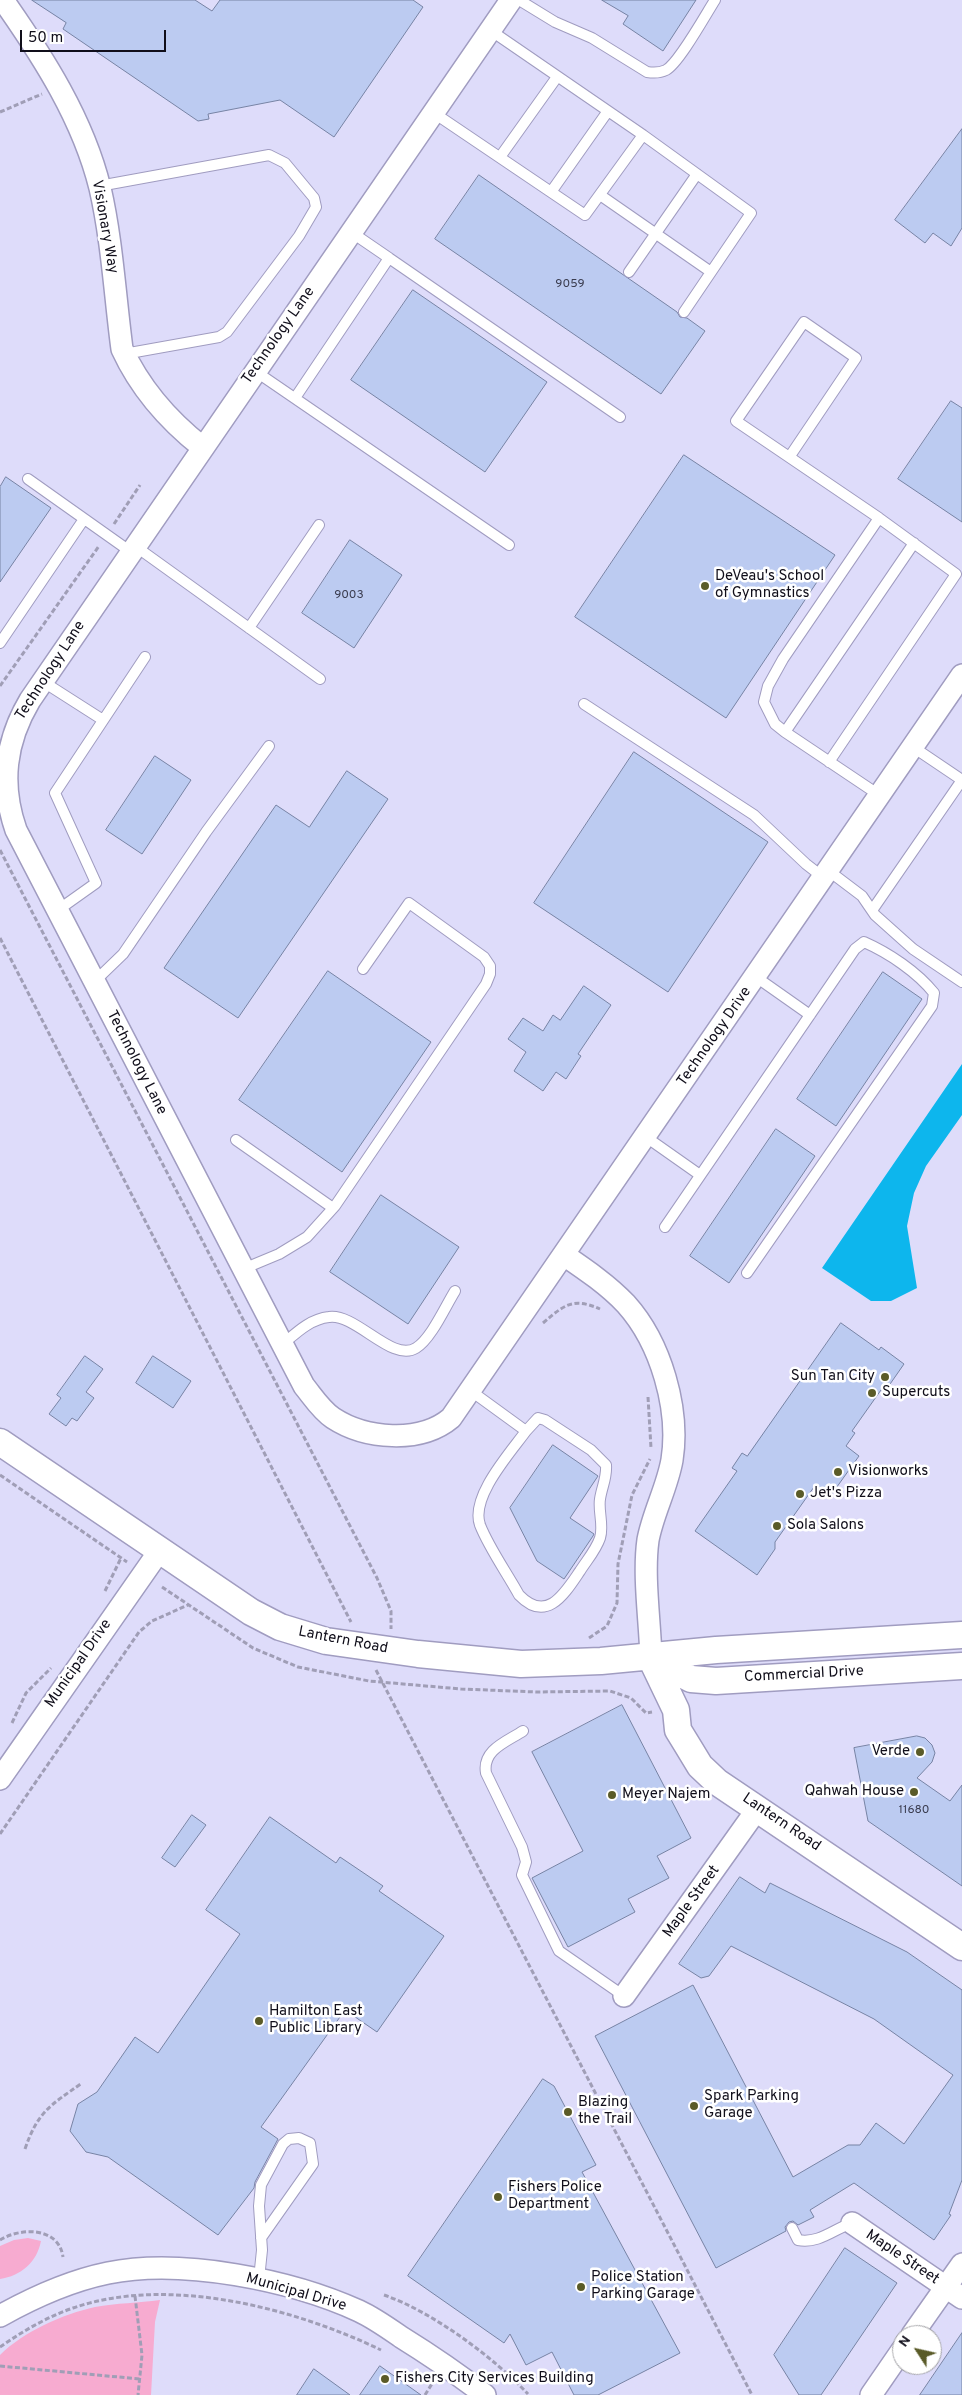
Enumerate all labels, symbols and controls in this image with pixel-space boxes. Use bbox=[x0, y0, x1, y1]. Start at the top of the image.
scale bar bbox=[22, 20, 169, 52]
text: 50 m bbox=[28, 29, 63, 48]
street label: Visionary Way bbox=[87, 179, 121, 275]
house number: 9059 bbox=[555, 278, 585, 292]
street label: Technology Lane bbox=[239, 284, 319, 388]
place label: DeVeau's School of Gymnastics bbox=[715, 568, 824, 603]
marker: DeVeau's School of Gymnastics bbox=[699, 580, 711, 592]
house number: 9003 bbox=[334, 589, 364, 603]
street label: Technology Lane bbox=[12, 618, 90, 724]
street label: Technology Drive bbox=[674, 984, 756, 1090]
street label: Technology Lane bbox=[102, 1008, 170, 1118]
place label: Sun Tan City bbox=[791, 1368, 875, 1386]
marker: Sun Tan City bbox=[879, 1371, 891, 1383]
place label: Supercuts bbox=[882, 1384, 950, 1402]
marker: Supercuts bbox=[866, 1387, 878, 1399]
place label: Visionworks bbox=[848, 1463, 928, 1481]
marker: Visionworks bbox=[832, 1466, 844, 1478]
place label: Jet's Pizza bbox=[810, 1485, 882, 1503]
marker: Jet's Pizza bbox=[794, 1488, 806, 1500]
place label: Sola Salons bbox=[787, 1517, 864, 1535]
marker: Sola Salons bbox=[771, 1520, 783, 1532]
street label: Municipal Drive bbox=[42, 1616, 116, 1712]
street label: Lantern Road bbox=[297, 1623, 389, 1659]
street label: Commercial Drive bbox=[744, 1663, 864, 1687]
place label: Verde bbox=[871, 1743, 910, 1761]
marker: Verde bbox=[914, 1746, 926, 1758]
place label: Qahwah House bbox=[804, 1783, 904, 1801]
place label: Meyer Najem bbox=[622, 1786, 711, 1804]
marker: Qahwah House bbox=[908, 1786, 920, 1798]
marker: Meyer Najem bbox=[606, 1789, 618, 1801]
street label: Lantern Road bbox=[738, 1790, 824, 1856]
house number: 11680 bbox=[898, 1804, 930, 1818]
street label: Maple Street bbox=[660, 1862, 724, 1942]
place label: Hamilton East Public Library bbox=[269, 2003, 363, 2038]
marker: Hamilton East Public Library bbox=[253, 2015, 265, 2027]
place label: Spark Parking Garage bbox=[704, 2088, 799, 2123]
place label: Blazing the Trail bbox=[578, 2094, 632, 2129]
marker: Spark Parking Garage bbox=[688, 2100, 700, 2112]
marker: Blazing the Trail bbox=[562, 2106, 574, 2118]
place label: Fishers Police Department bbox=[508, 2179, 602, 2214]
marker: Fishers Police Department bbox=[492, 2191, 504, 2203]
street label: Maple Street bbox=[862, 2227, 942, 2289]
place label: Police Station Parking Garage bbox=[591, 2269, 695, 2304]
street label: Municipal Drive bbox=[244, 2270, 348, 2316]
marker: Police Station Parking Garage bbox=[575, 2281, 587, 2293]
north arrow bbox=[892, 2325, 942, 2375]
text: N bbox=[895, 2333, 915, 2351]
place label: Fishers City Services Building bbox=[395, 2370, 594, 2388]
marker: Fishers City Services Building bbox=[379, 2373, 391, 2385]

